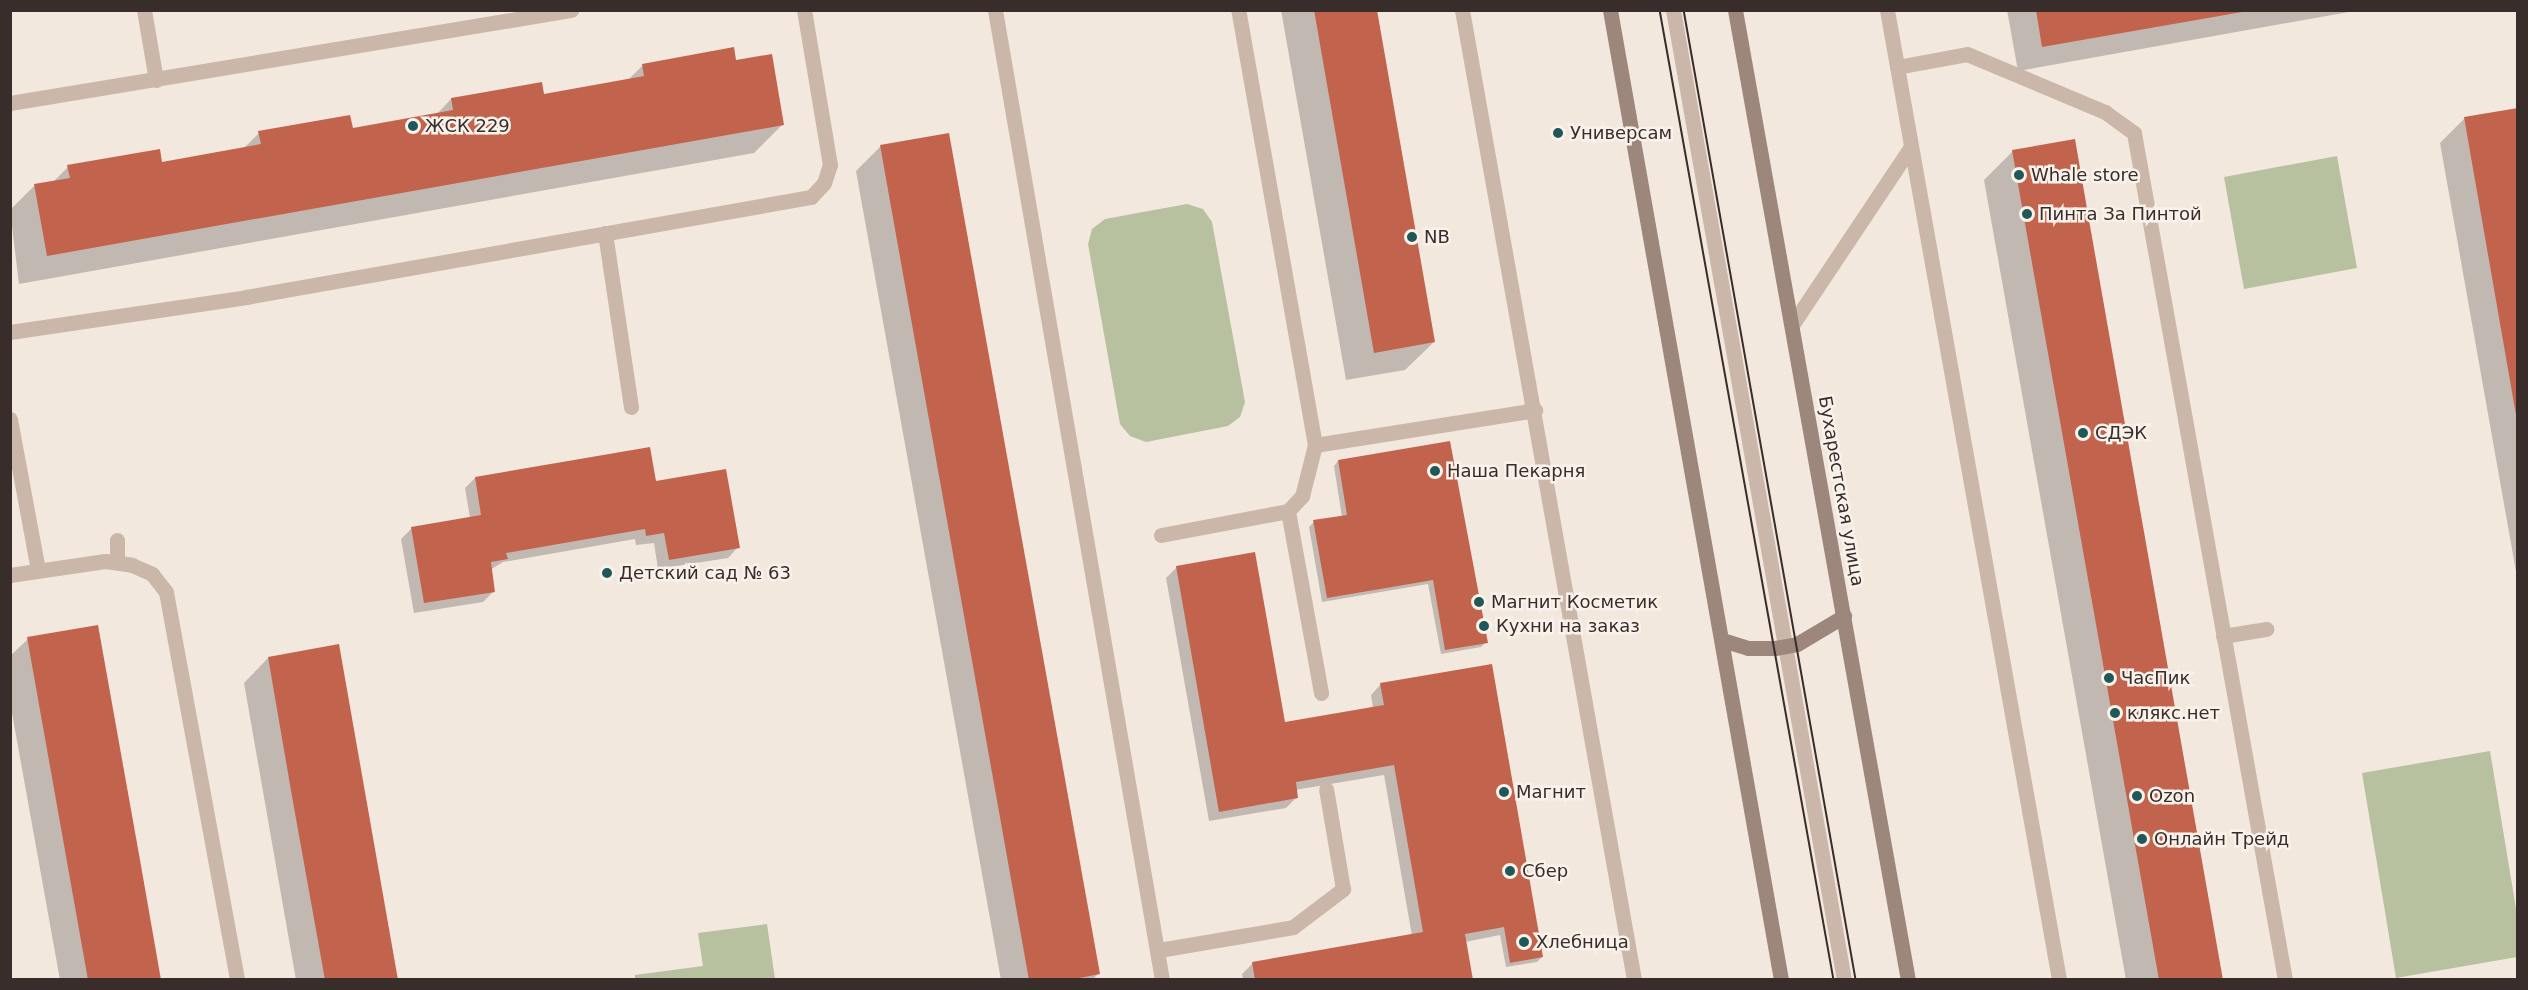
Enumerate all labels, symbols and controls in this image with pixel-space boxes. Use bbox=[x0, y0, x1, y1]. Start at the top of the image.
place label: ЖСК 229 bbox=[425, 115, 510, 137]
marker: ЖСК 229 bbox=[406, 119, 420, 133]
place label: Универсам bbox=[1570, 122, 1672, 144]
marker: Универсам bbox=[1551, 126, 1565, 140]
place label: Whale store bbox=[2031, 164, 2139, 186]
marker: Whale store bbox=[2012, 168, 2026, 182]
place label: Пинта За Пинтой bbox=[2039, 203, 2202, 225]
marker: Пинта За Пинтой bbox=[2020, 207, 2034, 221]
place label: NB bbox=[1424, 226, 1450, 248]
marker: NB bbox=[1405, 230, 1419, 244]
street label: Бухарестская улица bbox=[1814, 394, 1868, 588]
place label: СДЭК bbox=[2095, 422, 2147, 444]
marker: СДЭК bbox=[2076, 426, 2090, 440]
place label: Наша Пекарня bbox=[1447, 460, 1585, 482]
marker: Наша Пекарня bbox=[1428, 464, 1442, 478]
place label: Детский сад № 63 bbox=[619, 562, 791, 584]
marker: Детский сад № 63 bbox=[600, 566, 614, 580]
place label: Магнит Косметик bbox=[1491, 591, 1658, 613]
marker: Магнит Косметик bbox=[1472, 595, 1486, 609]
place label: Кухни на заказ bbox=[1496, 615, 1640, 637]
marker: Кухни на заказ bbox=[1477, 619, 1491, 633]
place label: ЧасПик bbox=[2121, 667, 2190, 689]
marker: ЧасПик bbox=[2102, 671, 2116, 685]
place label: клякс.нет bbox=[2127, 702, 2220, 724]
marker: клякс.нет bbox=[2108, 706, 2122, 720]
place label: Магнит bbox=[1516, 781, 1586, 803]
marker: Магнит bbox=[1497, 785, 1511, 799]
place label: Ozon bbox=[2149, 785, 2195, 807]
marker: Ozon bbox=[2130, 789, 2144, 803]
place label: Онлайн Трейд bbox=[2154, 828, 2289, 850]
marker: Онлайн Трейд bbox=[2135, 832, 2149, 846]
place label: Сбер bbox=[1522, 860, 1568, 882]
marker: Сбер bbox=[1503, 864, 1517, 878]
place label: Хлебница bbox=[1536, 931, 1629, 953]
marker: Хлебница bbox=[1517, 935, 1531, 949]

